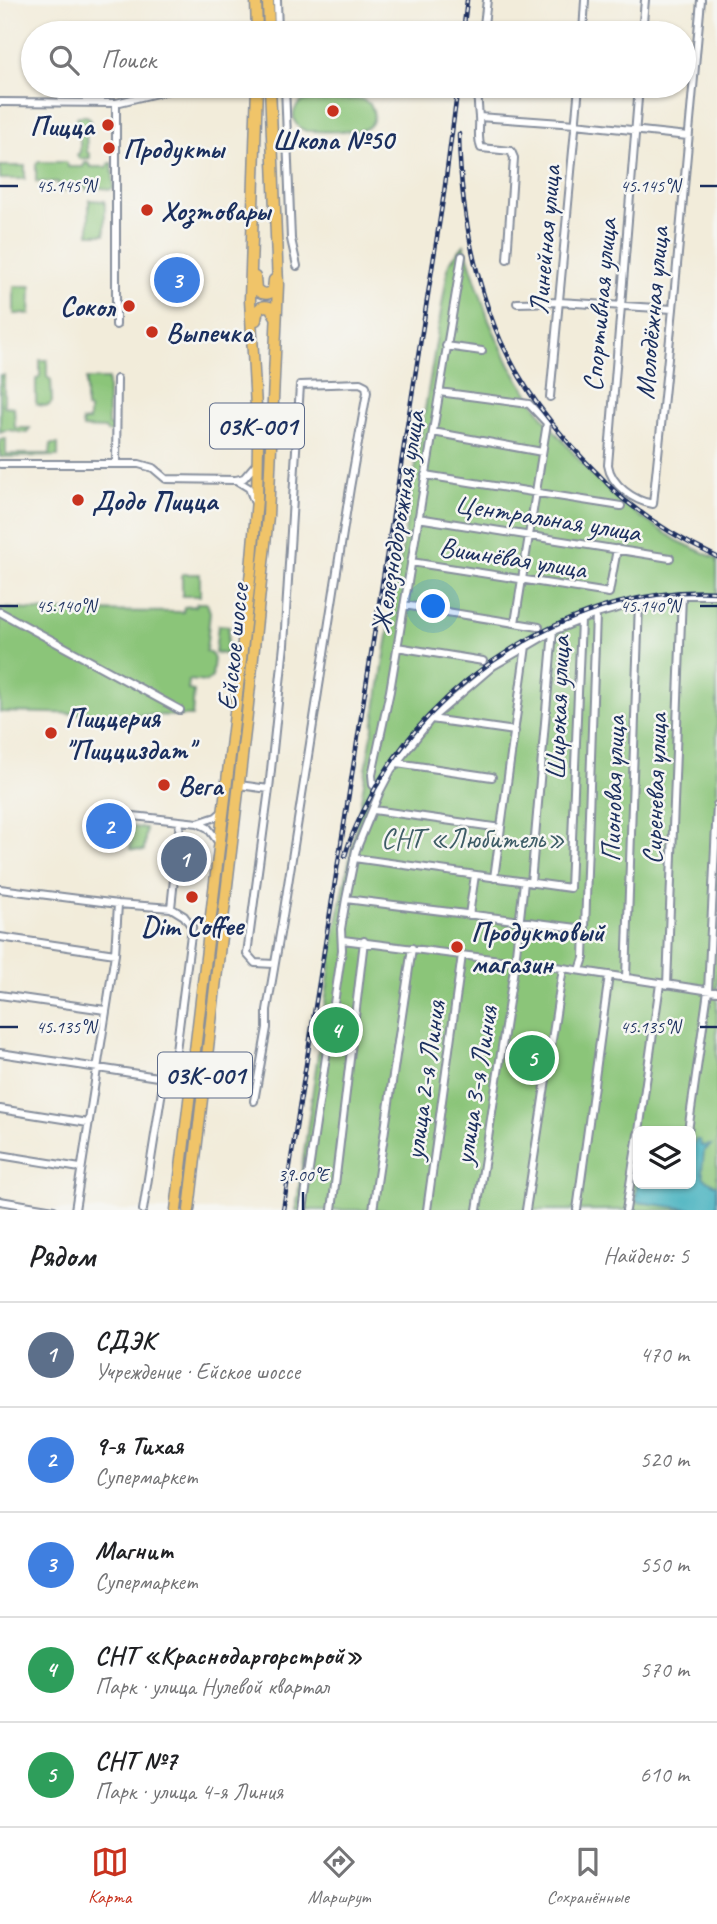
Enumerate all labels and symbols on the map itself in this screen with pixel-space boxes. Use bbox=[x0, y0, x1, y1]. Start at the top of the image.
marker: Школа №50 bbox=[325, 103, 341, 119]
place label: Пицца bbox=[30, 108, 96, 143]
marker: Пицца bbox=[100, 117, 116, 133]
place label: Школа №50 bbox=[272, 122, 397, 157]
place label: Продукты bbox=[123, 131, 226, 167]
marker: Продукты bbox=[101, 140, 117, 156]
street label: Линейная улица bbox=[521, 162, 569, 316]
text: 45.145°N bbox=[36, 175, 99, 197]
text: 45.145°N bbox=[620, 175, 683, 197]
place label: Хозтовары bbox=[161, 193, 273, 229]
marker: Хозтовары bbox=[139, 202, 155, 218]
street label: Спортивная улица bbox=[575, 215, 625, 393]
street label: Молодёжная улица bbox=[627, 224, 677, 401]
pin: 3 bbox=[154, 254, 200, 306]
place label: Сокол bbox=[60, 289, 116, 324]
marker: Сокол bbox=[121, 298, 137, 314]
place label: Выпечка bbox=[166, 315, 255, 350]
marker: Выпечка bbox=[144, 324, 160, 340]
road number: 03К-001 bbox=[210, 404, 304, 448]
street label: Железнодорожная улица bbox=[363, 406, 433, 636]
place label: Додо Пицца bbox=[92, 483, 220, 518]
street label: Центральная улица bbox=[453, 486, 645, 550]
marker: Додо Пицца bbox=[70, 492, 86, 508]
street label: Вишнёвая улица bbox=[437, 529, 591, 587]
street label: Ейское шоссе bbox=[208, 580, 257, 712]
your location bbox=[416, 589, 450, 623]
text: 45.140°N bbox=[36, 595, 99, 617]
text: 45.140°N bbox=[620, 595, 683, 617]
street label: Широкая улица bbox=[537, 633, 578, 781]
place label: Пиццерия "Пицциздат" bbox=[65, 700, 200, 767]
street label: Сиреневая улица bbox=[634, 711, 675, 865]
street label: Пионовая улица bbox=[592, 714, 633, 863]
marker: Пиццерия "Пицциздат" bbox=[43, 725, 59, 741]
place label: Вега bbox=[178, 768, 225, 803]
marker: Вега bbox=[156, 777, 172, 793]
pin: 2 bbox=[86, 800, 132, 852]
park label: СНТ «Любитель» bbox=[381, 821, 565, 856]
pin: 1 bbox=[161, 833, 207, 885]
marker: Dim Coffee bbox=[184, 889, 200, 905]
place label: Dim Coffee bbox=[141, 908, 245, 943]
place label: Продуктовый магазин bbox=[471, 914, 606, 981]
marker: Продуктовый магазин bbox=[449, 939, 465, 955]
street label: улица 2-я Линия bbox=[396, 997, 453, 1164]
street label: улица 3-я Линия bbox=[445, 1002, 505, 1169]
pin: 4 bbox=[313, 1004, 359, 1056]
text: 45.135°N bbox=[36, 1016, 99, 1038]
text: 45.135°N bbox=[620, 1016, 683, 1038]
pin: 5 bbox=[509, 1032, 555, 1084]
road number: 03К-001 bbox=[158, 1052, 252, 1098]
text: 39.00°E bbox=[278, 1164, 331, 1186]

